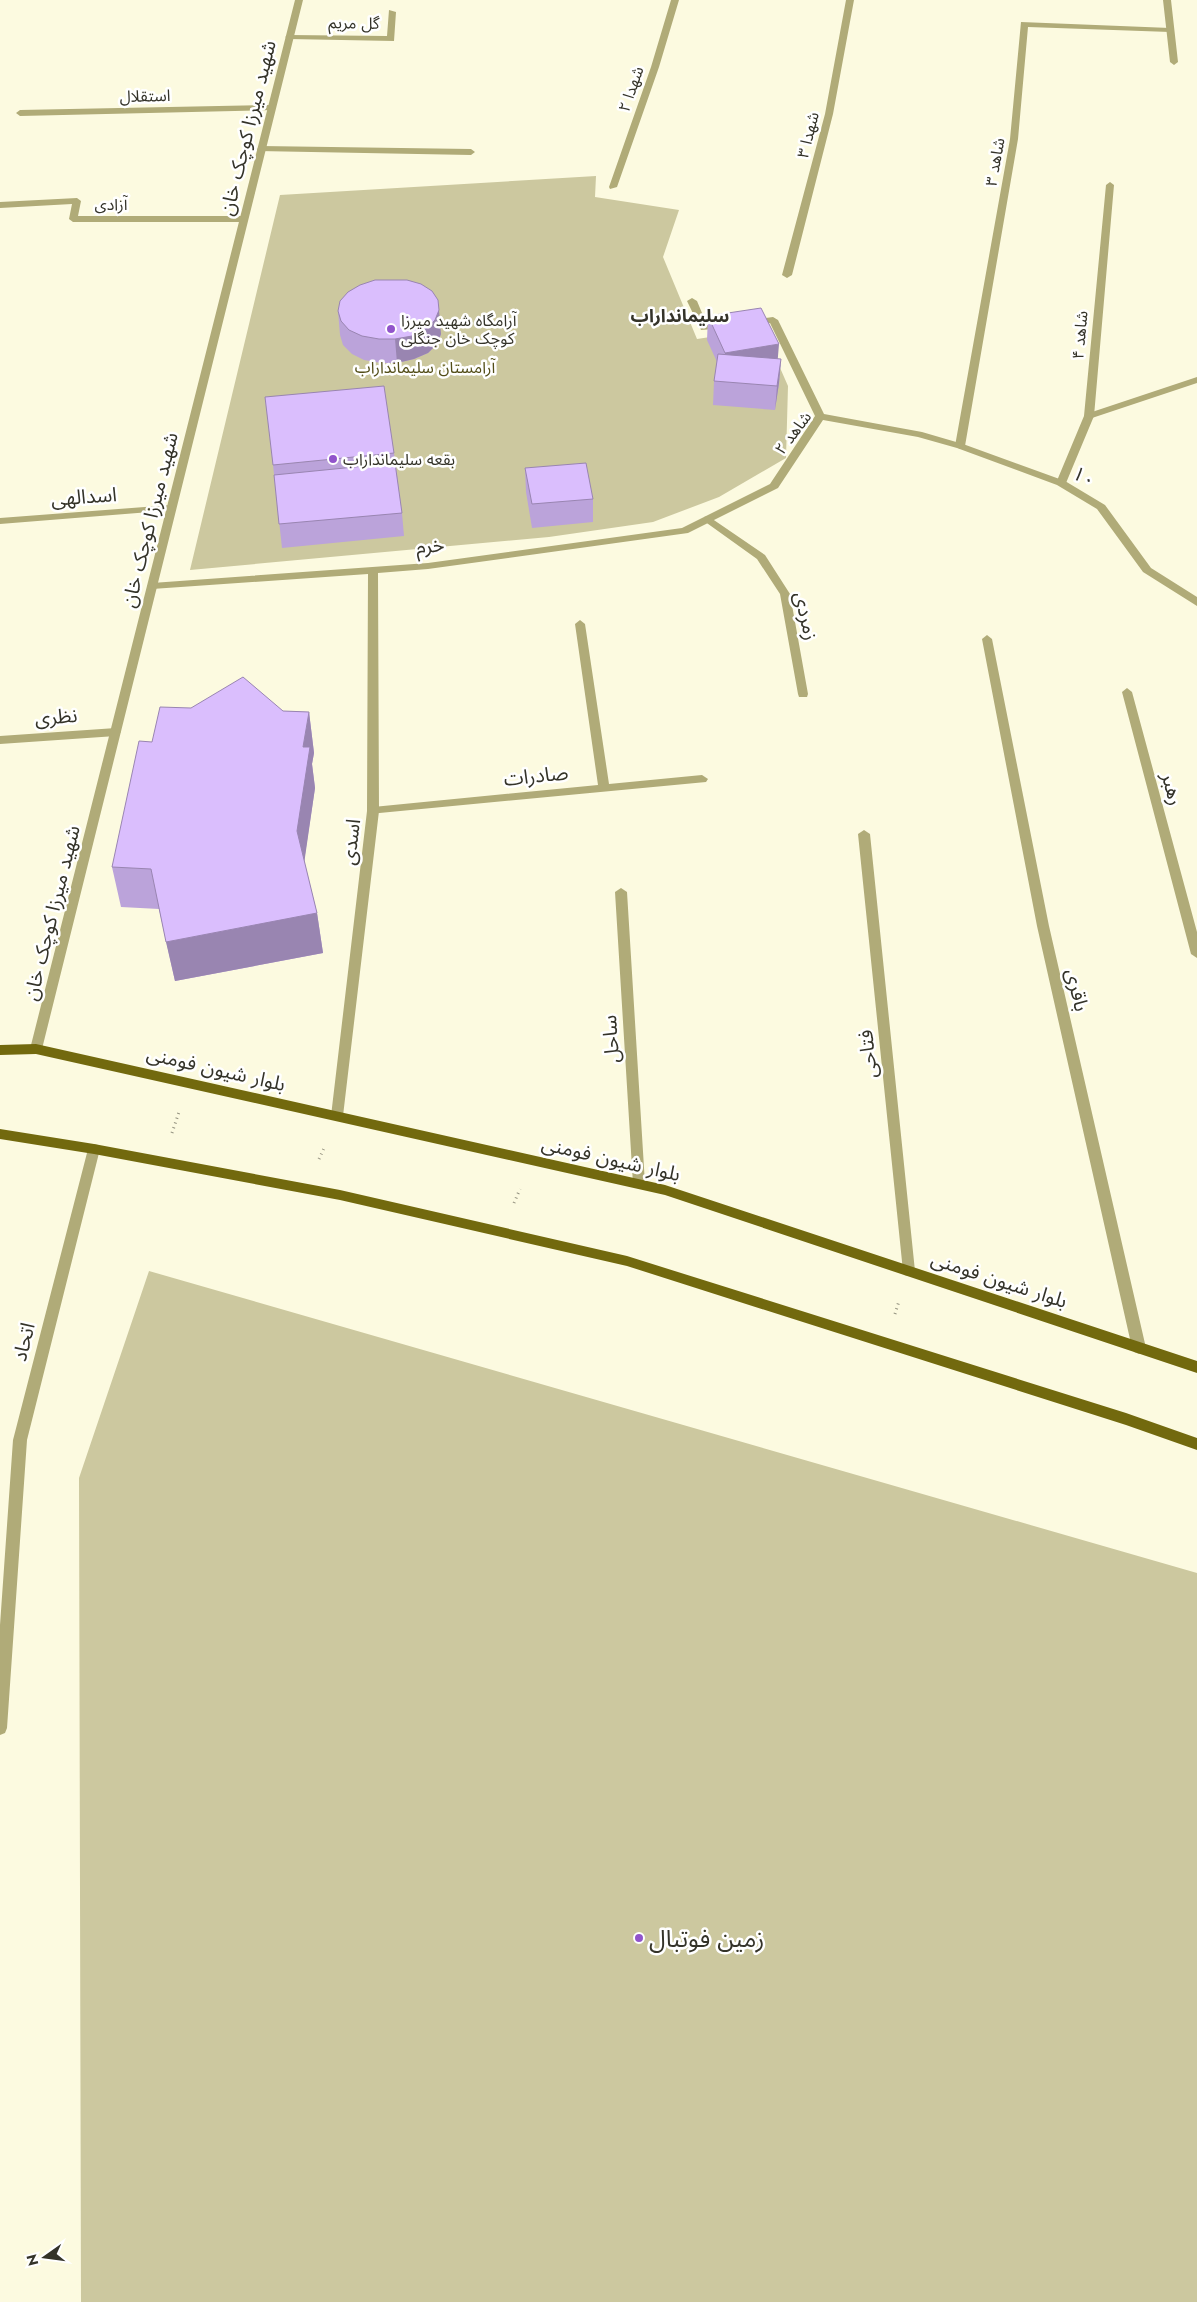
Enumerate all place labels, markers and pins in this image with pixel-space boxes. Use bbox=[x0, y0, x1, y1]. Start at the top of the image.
place label: آرامگاه شهید میرزا کوچک خان جنگلی bbox=[401, 309, 518, 350]
marker: آرامگاه شهید میرزا کوچک خان جنگلی bbox=[385, 323, 397, 335]
place label: بقعه سلیمانداراب bbox=[343, 448, 455, 471]
marker: بقعه سلیمانداراب bbox=[327, 453, 339, 465]
place label: زمین فوتبال bbox=[649, 1921, 764, 1956]
marker: زمین فوتبال bbox=[633, 1932, 645, 1944]

